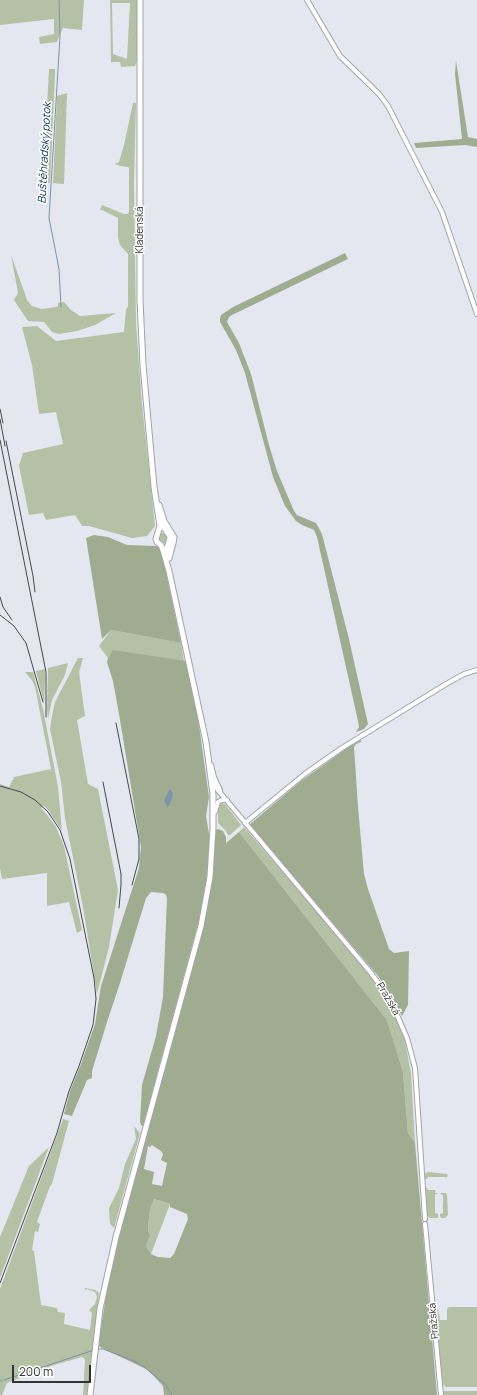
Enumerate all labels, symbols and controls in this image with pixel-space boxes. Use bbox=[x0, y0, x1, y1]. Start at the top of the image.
water label: Buštěhradský potok bbox=[36, 102, 54, 204]
street label: Kladenská bbox=[134, 206, 146, 254]
street label: Pražská bbox=[374, 980, 402, 1018]
street label: Pražská bbox=[426, 1303, 442, 1339]
scale bar bbox=[14, 1357, 93, 1383]
text: 200 m bbox=[19, 1363, 53, 1380]

